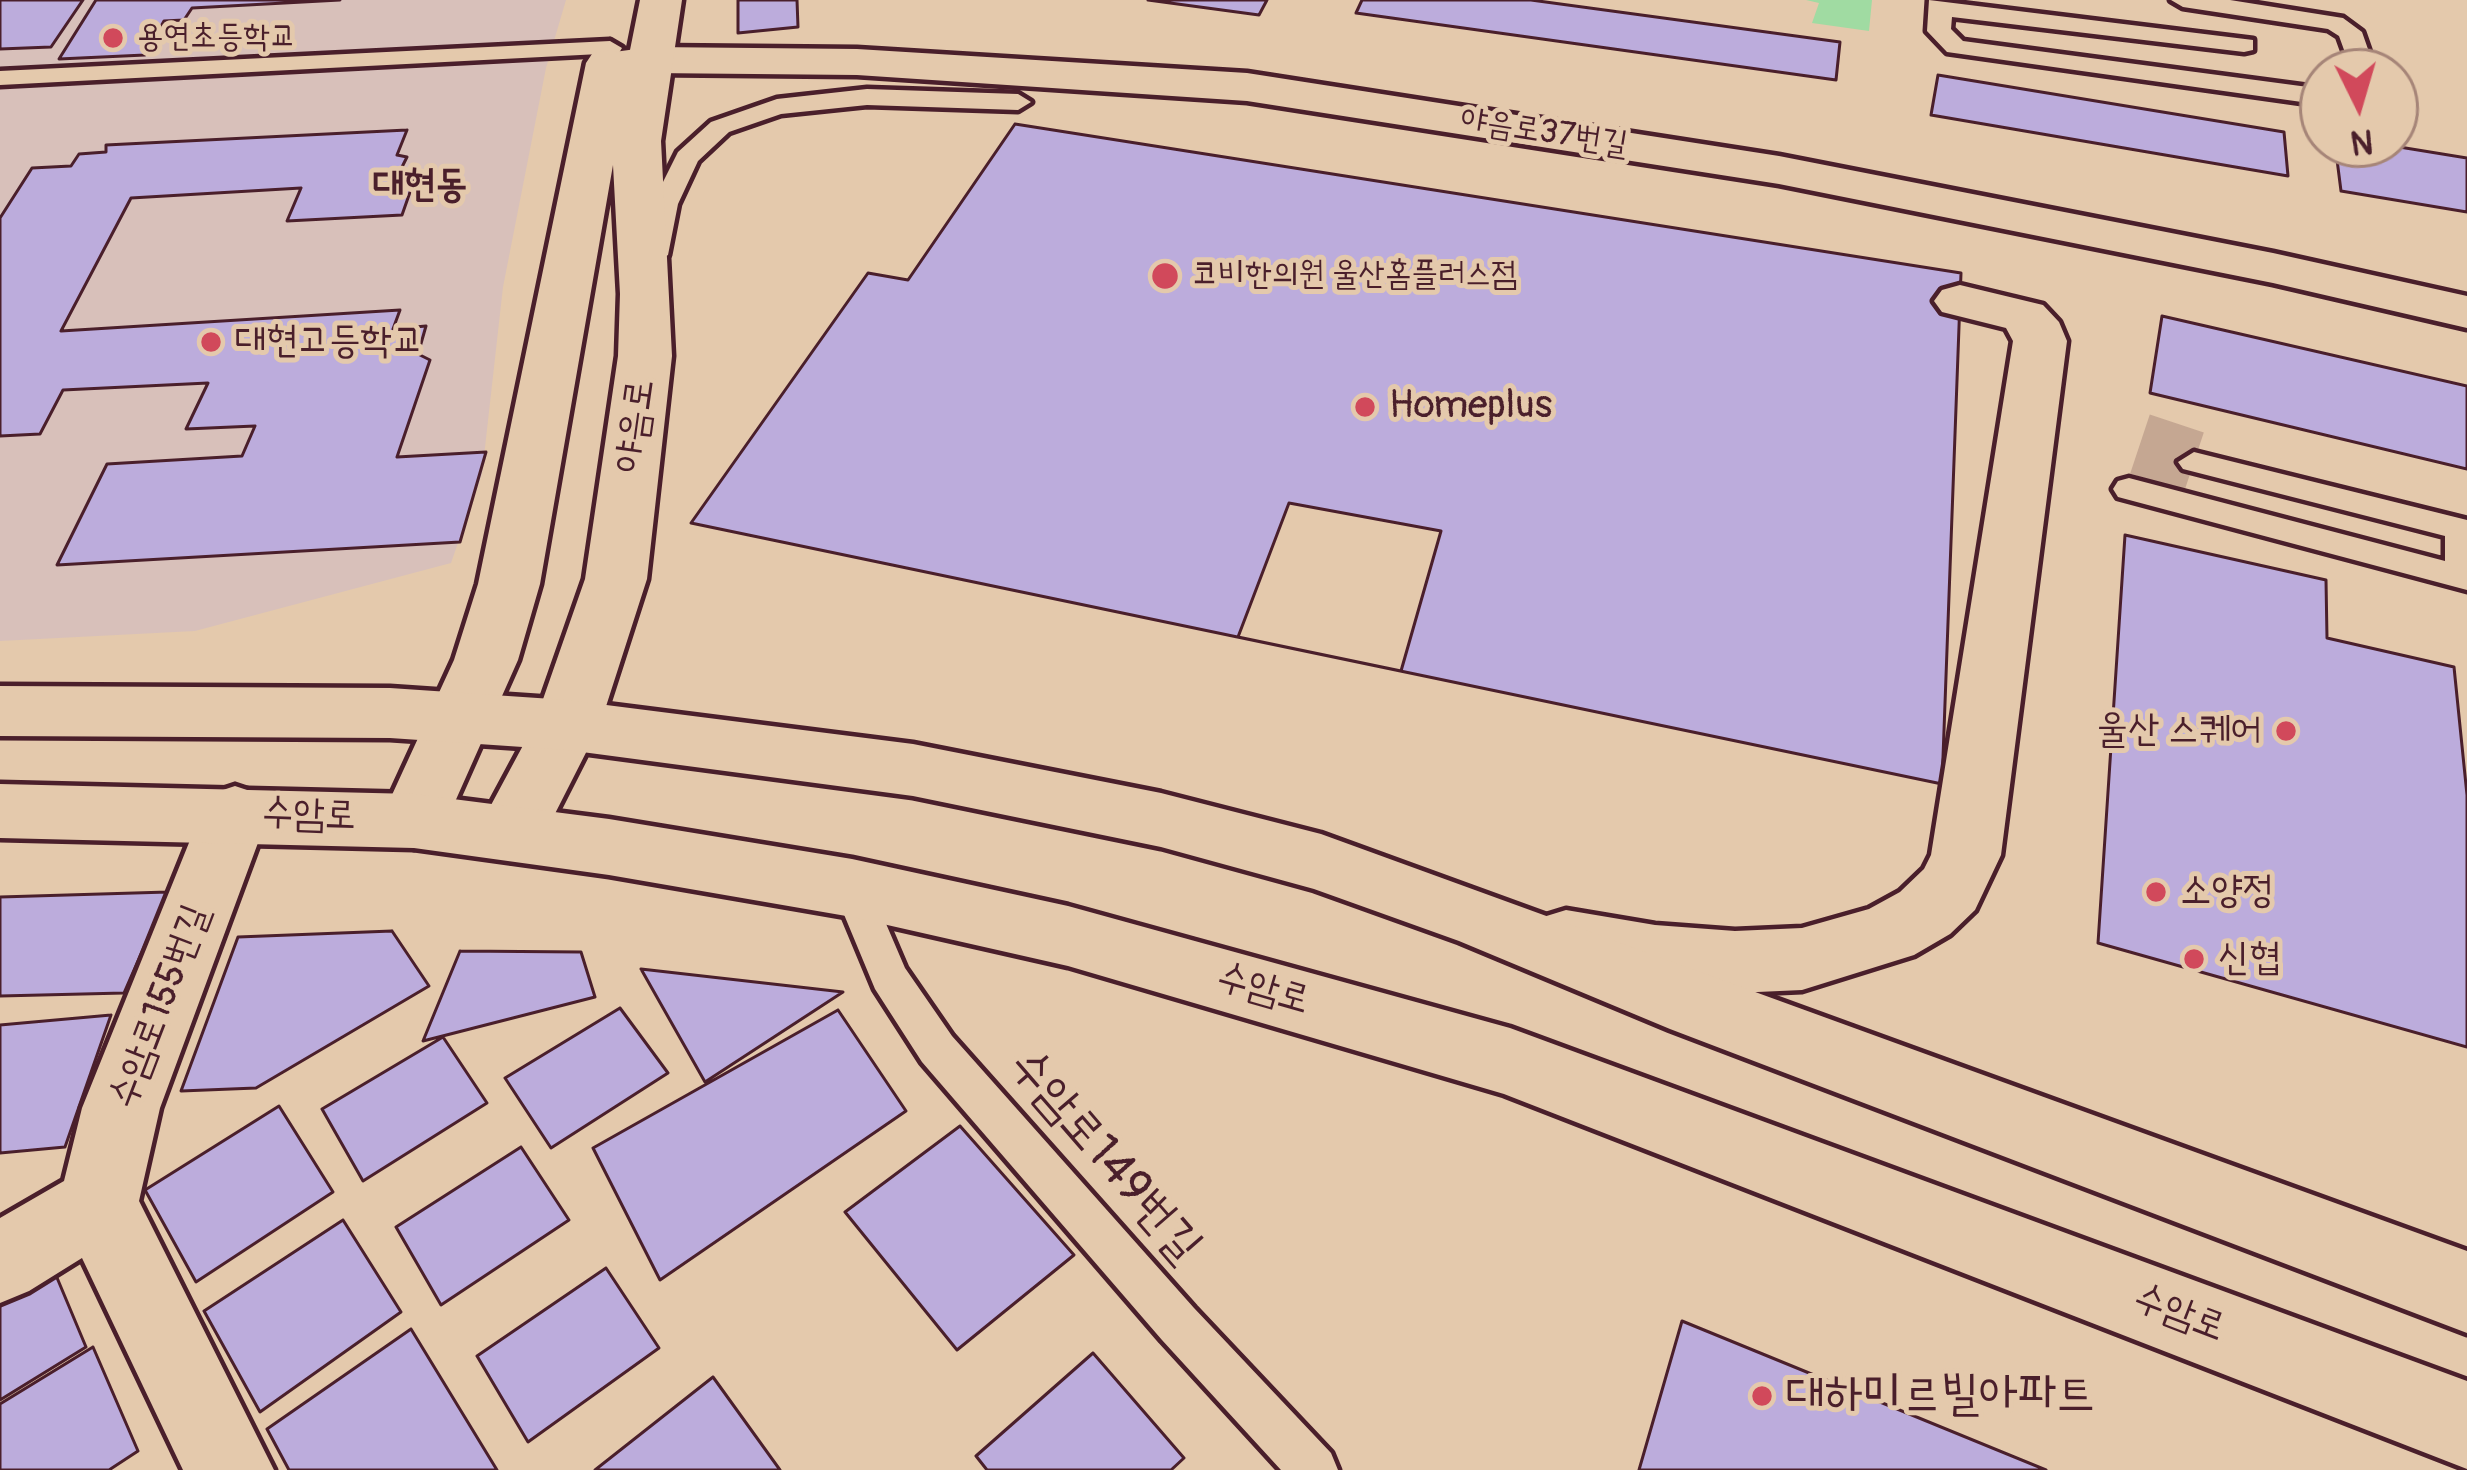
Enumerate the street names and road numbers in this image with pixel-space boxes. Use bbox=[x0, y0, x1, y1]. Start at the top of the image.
street label: 야음로37번길 bbox=[1458, 100, 1630, 166]
street label: 야음로 bbox=[606, 376, 666, 476]
street label: 수암로 bbox=[261, 791, 357, 841]
street label: 수암로155번길 bbox=[101, 899, 221, 1115]
street label: 수암로 bbox=[1211, 955, 1315, 1025]
street label: 수암로149번길 bbox=[996, 1038, 1212, 1276]
street label: 수암로 bbox=[2127, 1275, 2231, 1353]

